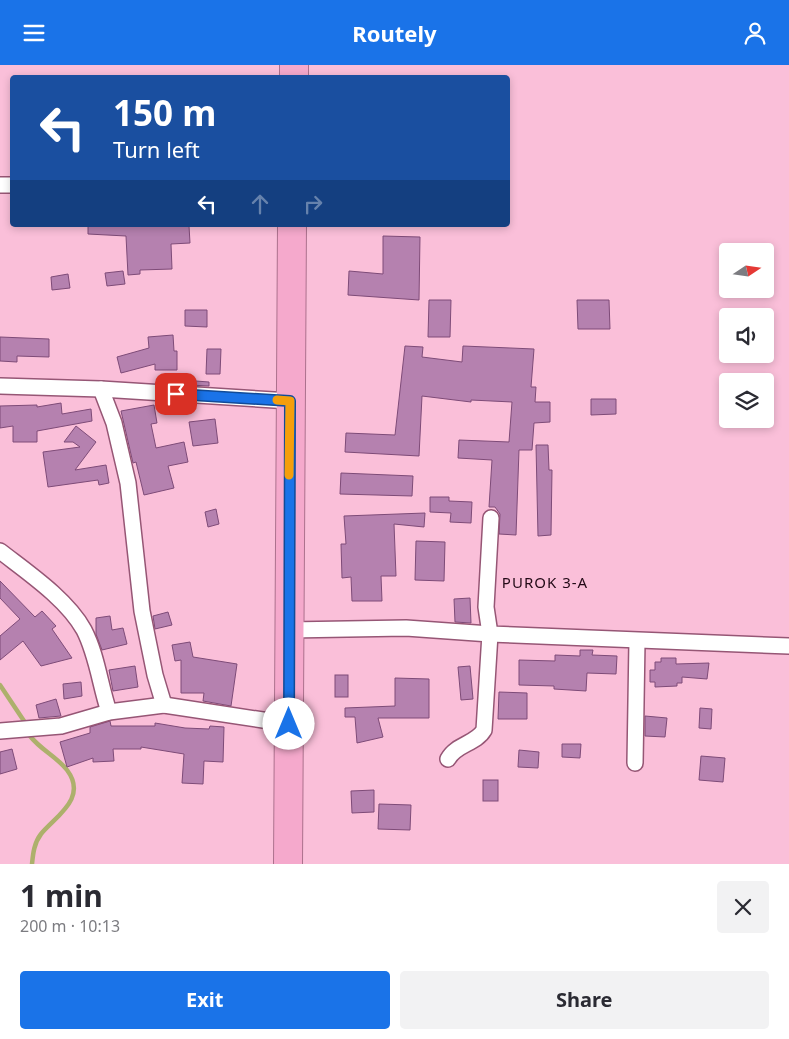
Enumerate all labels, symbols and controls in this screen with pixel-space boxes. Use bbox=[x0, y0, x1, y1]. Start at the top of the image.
text: Routely bbox=[352, 18, 437, 48]
icon: menu bbox=[20, 19, 48, 47]
icon: person bbox=[741, 19, 769, 47]
text: 150 m bbox=[113, 89, 216, 136]
icon: left bbox=[30, 95, 95, 160]
text: Turn left bbox=[113, 134, 200, 164]
icon: left bbox=[193, 190, 221, 218]
icon: ahead bbox=[246, 190, 274, 218]
icon: right bbox=[299, 190, 327, 218]
north arrow bbox=[719, 243, 774, 297]
map controls bbox=[719, 243, 774, 428]
button: sound bbox=[719, 308, 774, 363]
pin bbox=[155, 373, 197, 415]
button: layers bbox=[719, 373, 774, 428]
icon: arrive bbox=[162, 380, 190, 408]
district label: PUROK 3-A bbox=[502, 572, 588, 592]
position arrow bbox=[262, 697, 314, 749]
text: 1 min bbox=[20, 875, 103, 916]
button: close bbox=[717, 881, 769, 933]
text: 200 m · 10:13 bbox=[20, 915, 120, 937]
button: Exit bbox=[20, 971, 390, 1029]
button: Share bbox=[400, 971, 769, 1029]

